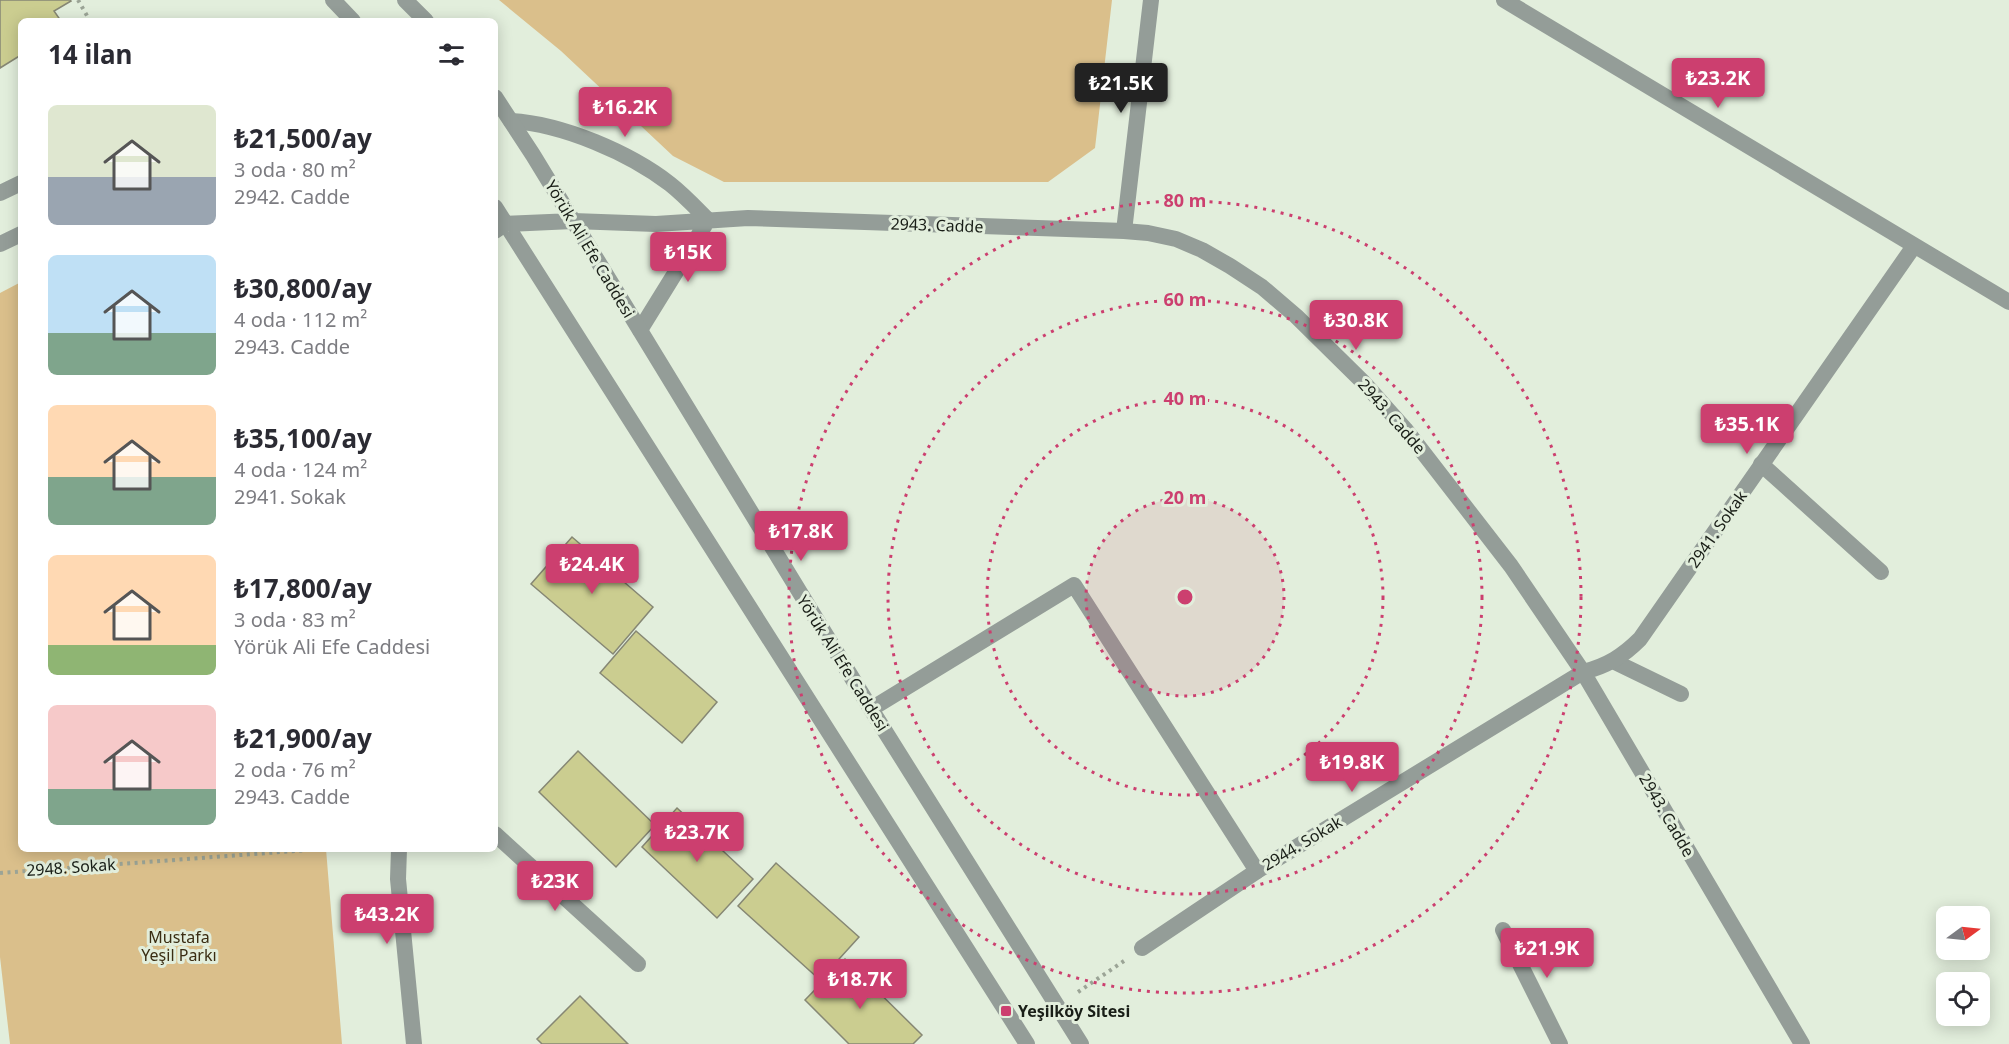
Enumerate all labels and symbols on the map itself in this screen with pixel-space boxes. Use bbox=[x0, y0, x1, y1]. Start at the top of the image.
pin: ₺23.2K bbox=[1669, 58, 1767, 109]
pin: ₺21.5K bbox=[1072, 63, 1170, 114]
pin: ₺16.2K bbox=[576, 87, 674, 138]
street label: Yörük Ali Efe Caddesi bbox=[540, 176, 640, 322]
text: 80 m bbox=[1164, 188, 1206, 212]
street label: 2943. Cadde bbox=[890, 212, 984, 238]
pin: ₺15K bbox=[652, 232, 724, 283]
text: 60 m bbox=[1164, 287, 1206, 311]
pin: ₺30.8K bbox=[1307, 300, 1405, 351]
street label: 2943. Cadde bbox=[1353, 374, 1431, 458]
text: 40 m bbox=[1164, 386, 1206, 410]
pin: ₺35.1K bbox=[1698, 404, 1796, 455]
text: 20 m bbox=[1164, 485, 1206, 509]
street label: 2941. Sokak bbox=[1682, 486, 1752, 572]
pin: ₺17.8K bbox=[752, 511, 850, 562]
pin: ₺24.4K bbox=[543, 544, 641, 595]
centre of rings bbox=[1175, 587, 1195, 607]
street label: Yörük Ali Efe Caddesi bbox=[792, 591, 894, 735]
pin: ₺19.8K bbox=[1303, 742, 1401, 793]
street label: 2943. Cadde bbox=[1634, 769, 1700, 861]
street label: 2944. Sokak bbox=[1258, 810, 1346, 876]
pin: ₺23.7K bbox=[648, 812, 746, 863]
street label: 2948. Sokak bbox=[26, 853, 117, 881]
pin: ₺23K bbox=[519, 861, 591, 912]
pin: ₺43.2K bbox=[338, 894, 436, 945]
north arrow bbox=[1936, 906, 1990, 960]
park label: Mustafa Yeşil Parkı bbox=[141, 926, 217, 966]
pin: ₺21.9K bbox=[1498, 928, 1596, 979]
pin: ₺18.7K bbox=[811, 959, 909, 1010]
place label: Yeşilköy Sitesi bbox=[1018, 1000, 1130, 1022]
marker: Yeşilköy Sitesi bbox=[999, 1004, 1013, 1018]

